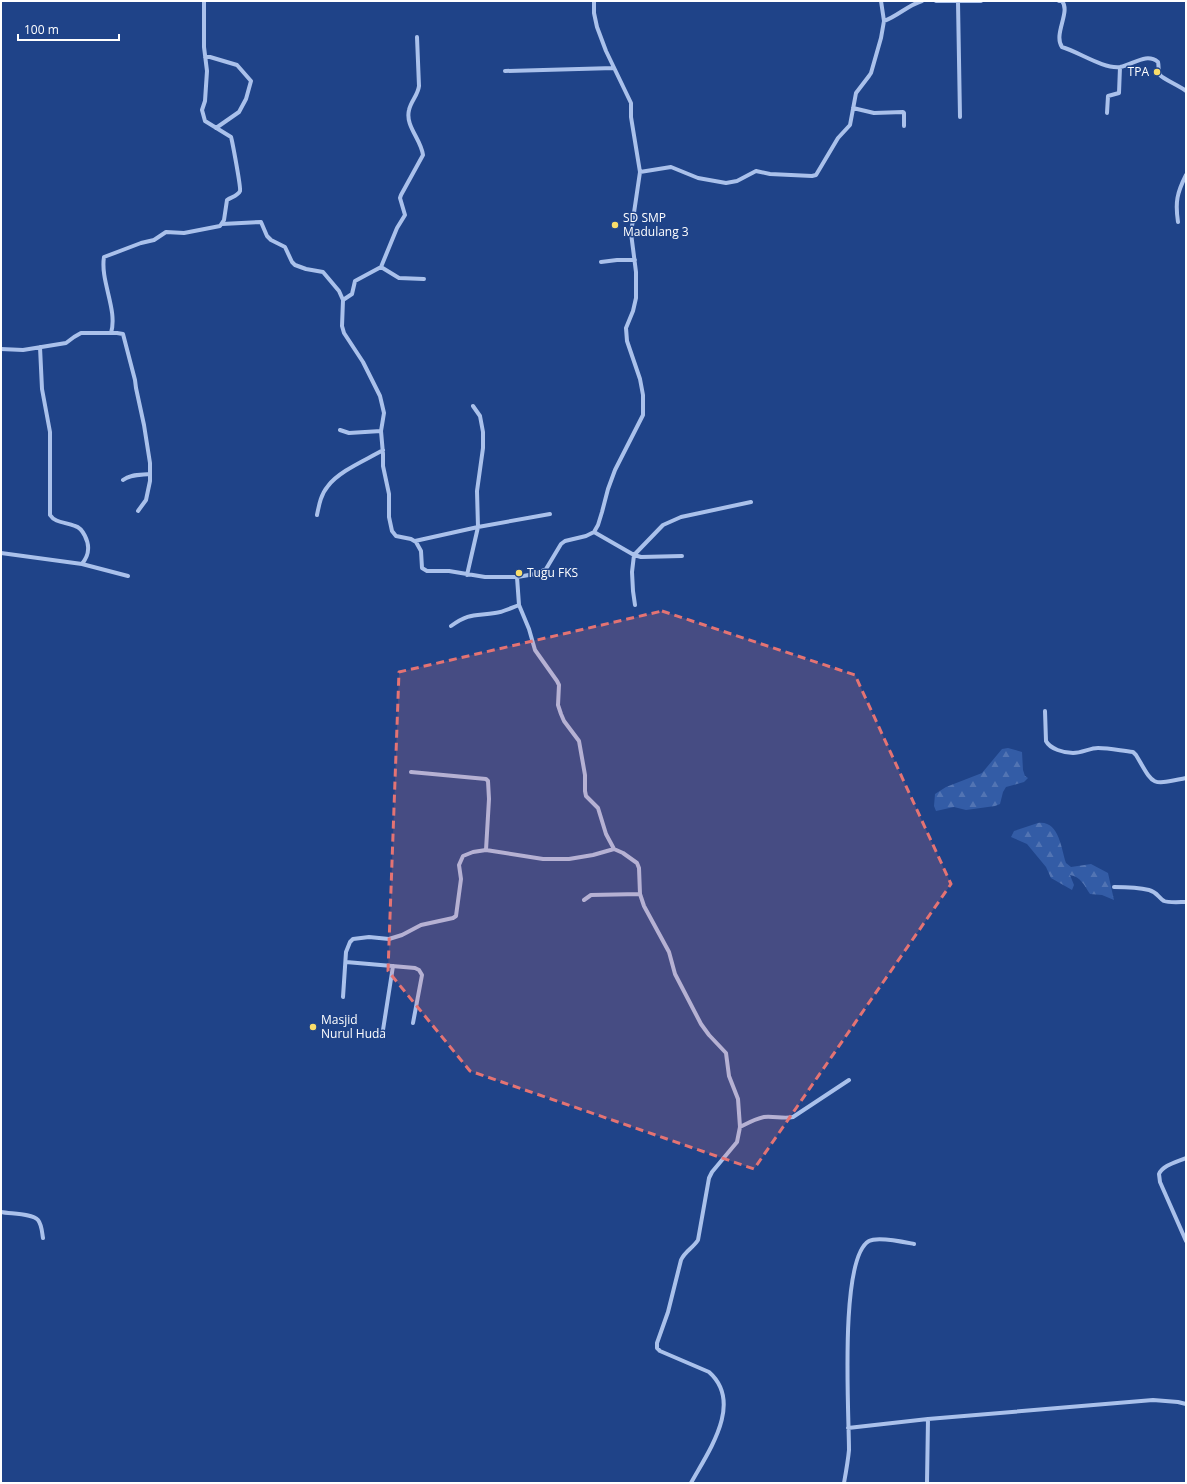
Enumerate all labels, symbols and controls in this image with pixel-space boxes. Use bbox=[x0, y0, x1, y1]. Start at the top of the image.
scale bar bbox=[18, 16, 119, 42]
text: 100 m bbox=[24, 21, 59, 38]
place label: TPA bbox=[1128, 63, 1149, 80]
marker: TPA bbox=[1152, 67, 1162, 77]
place label: SD SMP Madulang 3 bbox=[623, 209, 689, 240]
marker: SD SMP Madulang 3 bbox=[610, 220, 620, 230]
place label: Tugu FKS bbox=[527, 564, 578, 581]
marker: Tugu FKS bbox=[514, 568, 524, 578]
place label: Masjid Nurul Huda bbox=[321, 1011, 386, 1042]
marker: Masjid Nurul Huda bbox=[308, 1022, 318, 1032]

